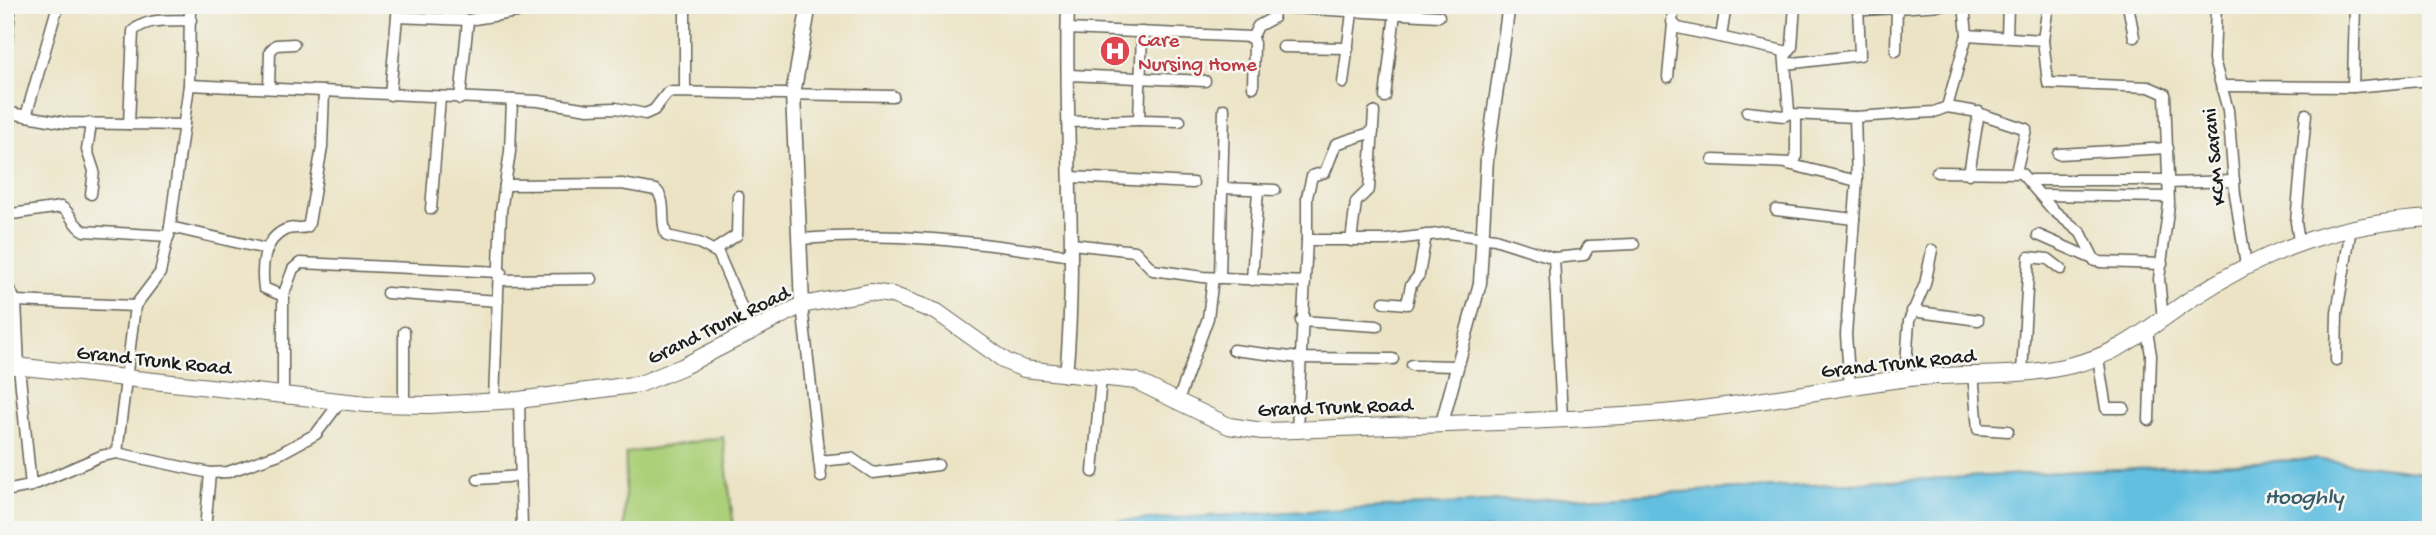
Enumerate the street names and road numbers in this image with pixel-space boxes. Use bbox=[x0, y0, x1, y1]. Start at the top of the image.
street label: KCM Sarani bbox=[2199, 107, 2234, 206]
street label: Grand Trunk Road bbox=[644, 281, 796, 372]
street label: Grand Trunk Road bbox=[75, 342, 234, 383]
street label: Grand Trunk Road bbox=[1820, 345, 1978, 386]
street label: Grand Trunk Road bbox=[1257, 394, 1415, 425]

